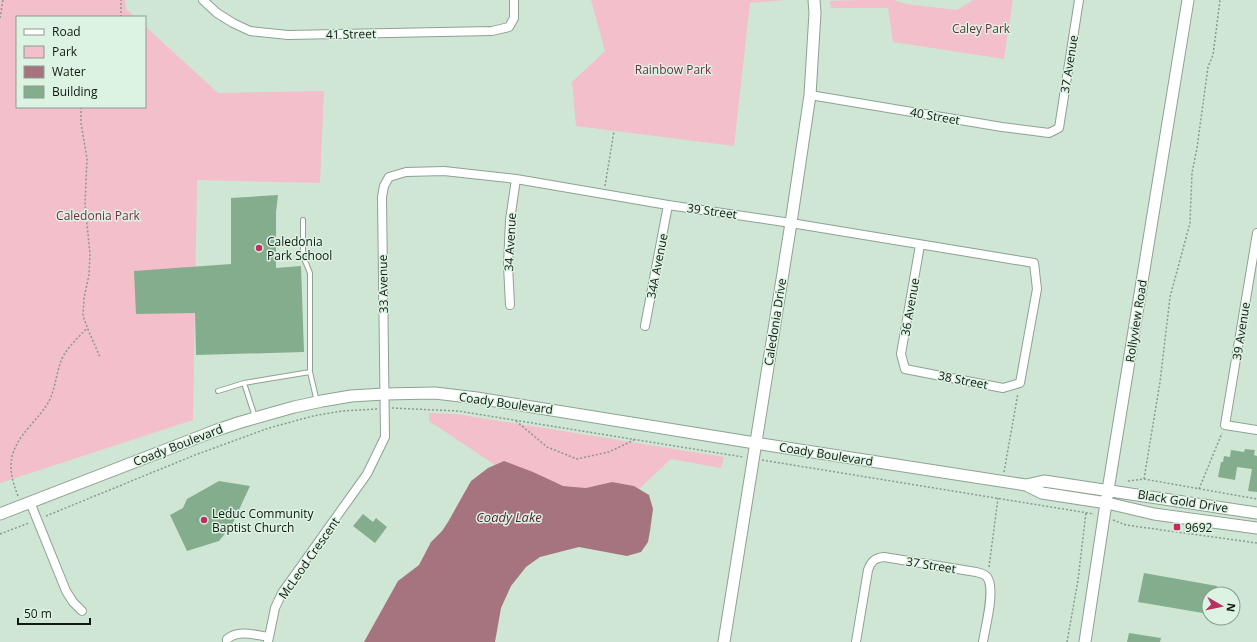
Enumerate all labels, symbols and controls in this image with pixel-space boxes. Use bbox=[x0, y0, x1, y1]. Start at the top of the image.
legend bbox=[16, 16, 146, 108]
park label: Caley Park bbox=[952, 20, 1011, 37]
text: Road bbox=[52, 23, 81, 40]
street label: 41 Street bbox=[326, 25, 376, 43]
street label: 37 Avenue bbox=[1056, 33, 1082, 94]
text: Park bbox=[52, 43, 78, 60]
park label: Rainbow Park bbox=[635, 61, 712, 78]
text: Water bbox=[52, 63, 86, 80]
text: Building bbox=[52, 83, 98, 100]
street label: 40 Street bbox=[909, 103, 961, 129]
street label: 39 Street bbox=[686, 199, 738, 223]
park label: Caledonia Park bbox=[56, 207, 141, 224]
street label: 34 Avenue bbox=[500, 212, 520, 272]
street label: 34A Avenue bbox=[642, 232, 672, 300]
place label: Caledonia Park School bbox=[267, 233, 332, 264]
marker: Caledonia Park School bbox=[254, 243, 264, 253]
street label: 33 Avenue bbox=[374, 254, 392, 313]
street label: 36 Avenue bbox=[897, 276, 924, 337]
street label: Caledonia Drive bbox=[760, 277, 790, 367]
street label: Rollyview Road bbox=[1121, 278, 1151, 364]
street label: 39 Avenue bbox=[1228, 300, 1254, 361]
street label: 38 Street bbox=[937, 367, 989, 393]
street label: Coady Boulevard bbox=[458, 388, 554, 418]
street label: Coady Boulevard bbox=[131, 420, 225, 470]
street label: Coady Boulevard bbox=[778, 438, 874, 470]
street label: Black Gold Drive bbox=[1137, 485, 1230, 517]
place label: Leduc Community Baptist Church bbox=[212, 505, 315, 536]
water label: Coady Lake bbox=[476, 508, 542, 526]
street label: McLeod Crescent bbox=[274, 514, 344, 602]
marker: Leduc Community Baptist Church bbox=[199, 515, 209, 525]
place label: 9692 bbox=[1185, 519, 1213, 536]
marker: 9692 bbox=[1172, 522, 1182, 532]
street label: 37 Street bbox=[905, 553, 957, 577]
north arrow bbox=[1201, 586, 1241, 626]
scale bar bbox=[18, 600, 90, 626]
text: N bbox=[1223, 602, 1239, 613]
text: 50 m bbox=[24, 605, 52, 622]

